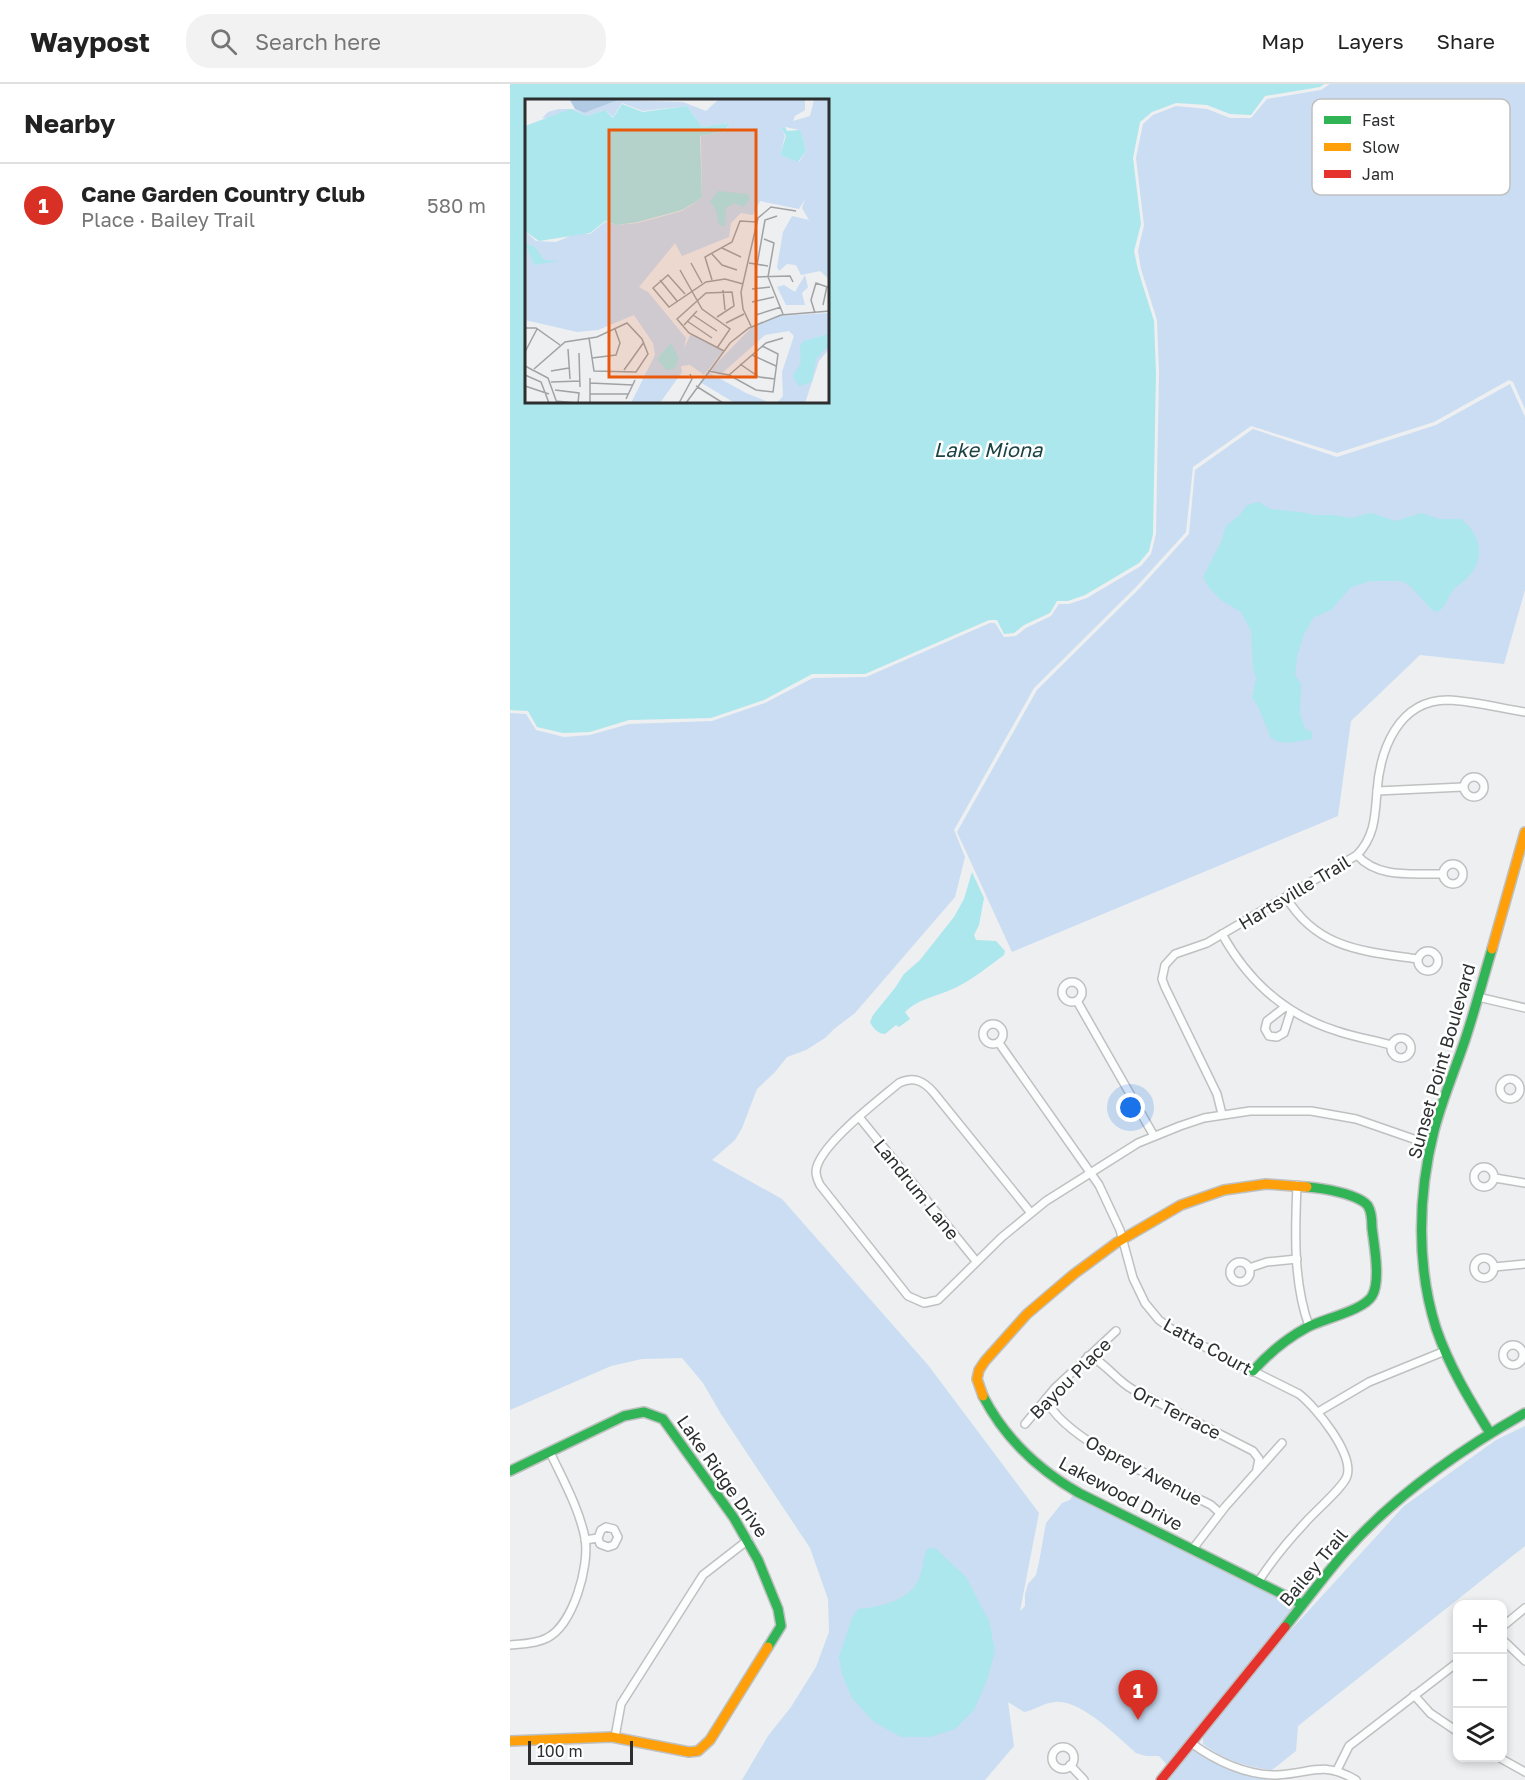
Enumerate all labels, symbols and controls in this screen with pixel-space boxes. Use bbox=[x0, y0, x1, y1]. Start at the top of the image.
search box bbox=[186, 14, 606, 68]
text: Waypost bbox=[30, 25, 150, 58]
icon: search bbox=[207, 25, 240, 58]
text: Search here bbox=[255, 28, 381, 55]
text: Map bbox=[1261, 28, 1304, 54]
text: Layers bbox=[1337, 28, 1404, 54]
text: Share bbox=[1437, 28, 1495, 54]
inset map bbox=[525, 99, 830, 404]
legend bbox=[1312, 99, 1510, 195]
text: Nearby bbox=[24, 108, 115, 139]
text: Fast bbox=[1362, 110, 1395, 130]
text: Slow bbox=[1362, 137, 1400, 157]
text: Jam bbox=[1362, 164, 1394, 184]
text: Cane Garden Country Club bbox=[81, 180, 365, 207]
text: 1 bbox=[38, 193, 49, 217]
text: 580 m bbox=[427, 193, 486, 217]
text: Place · Bailey Trail bbox=[81, 207, 255, 231]
water label: Lake Miona bbox=[934, 437, 1043, 461]
street label: Hartsville Trail bbox=[1234, 850, 1354, 934]
street label: Sunset Point Boulevard bbox=[1403, 961, 1479, 1161]
your location bbox=[1116, 1093, 1145, 1122]
street label: Landrum Lane bbox=[870, 1134, 964, 1244]
street label: Latta Court bbox=[1160, 1313, 1256, 1379]
street label: Bayou Place bbox=[1025, 1333, 1115, 1423]
street label: Orr Terrace bbox=[1129, 1380, 1225, 1444]
street label: Lake Ridge Drive bbox=[673, 1411, 773, 1541]
street label: Osprey Avenue bbox=[1082, 1430, 1206, 1510]
street label: Lakewood Drive bbox=[1055, 1451, 1187, 1535]
street label: Bailey Trail bbox=[1274, 1524, 1352, 1610]
map controls bbox=[1453, 1600, 1507, 1762]
button: + bbox=[1453, 1600, 1507, 1654]
button: − bbox=[1453, 1654, 1507, 1708]
pin: 1 bbox=[1118, 1670, 1158, 1720]
button: layers bbox=[1453, 1708, 1507, 1762]
scale bar bbox=[528, 1738, 633, 1766]
text: 100 m bbox=[537, 1741, 583, 1761]

